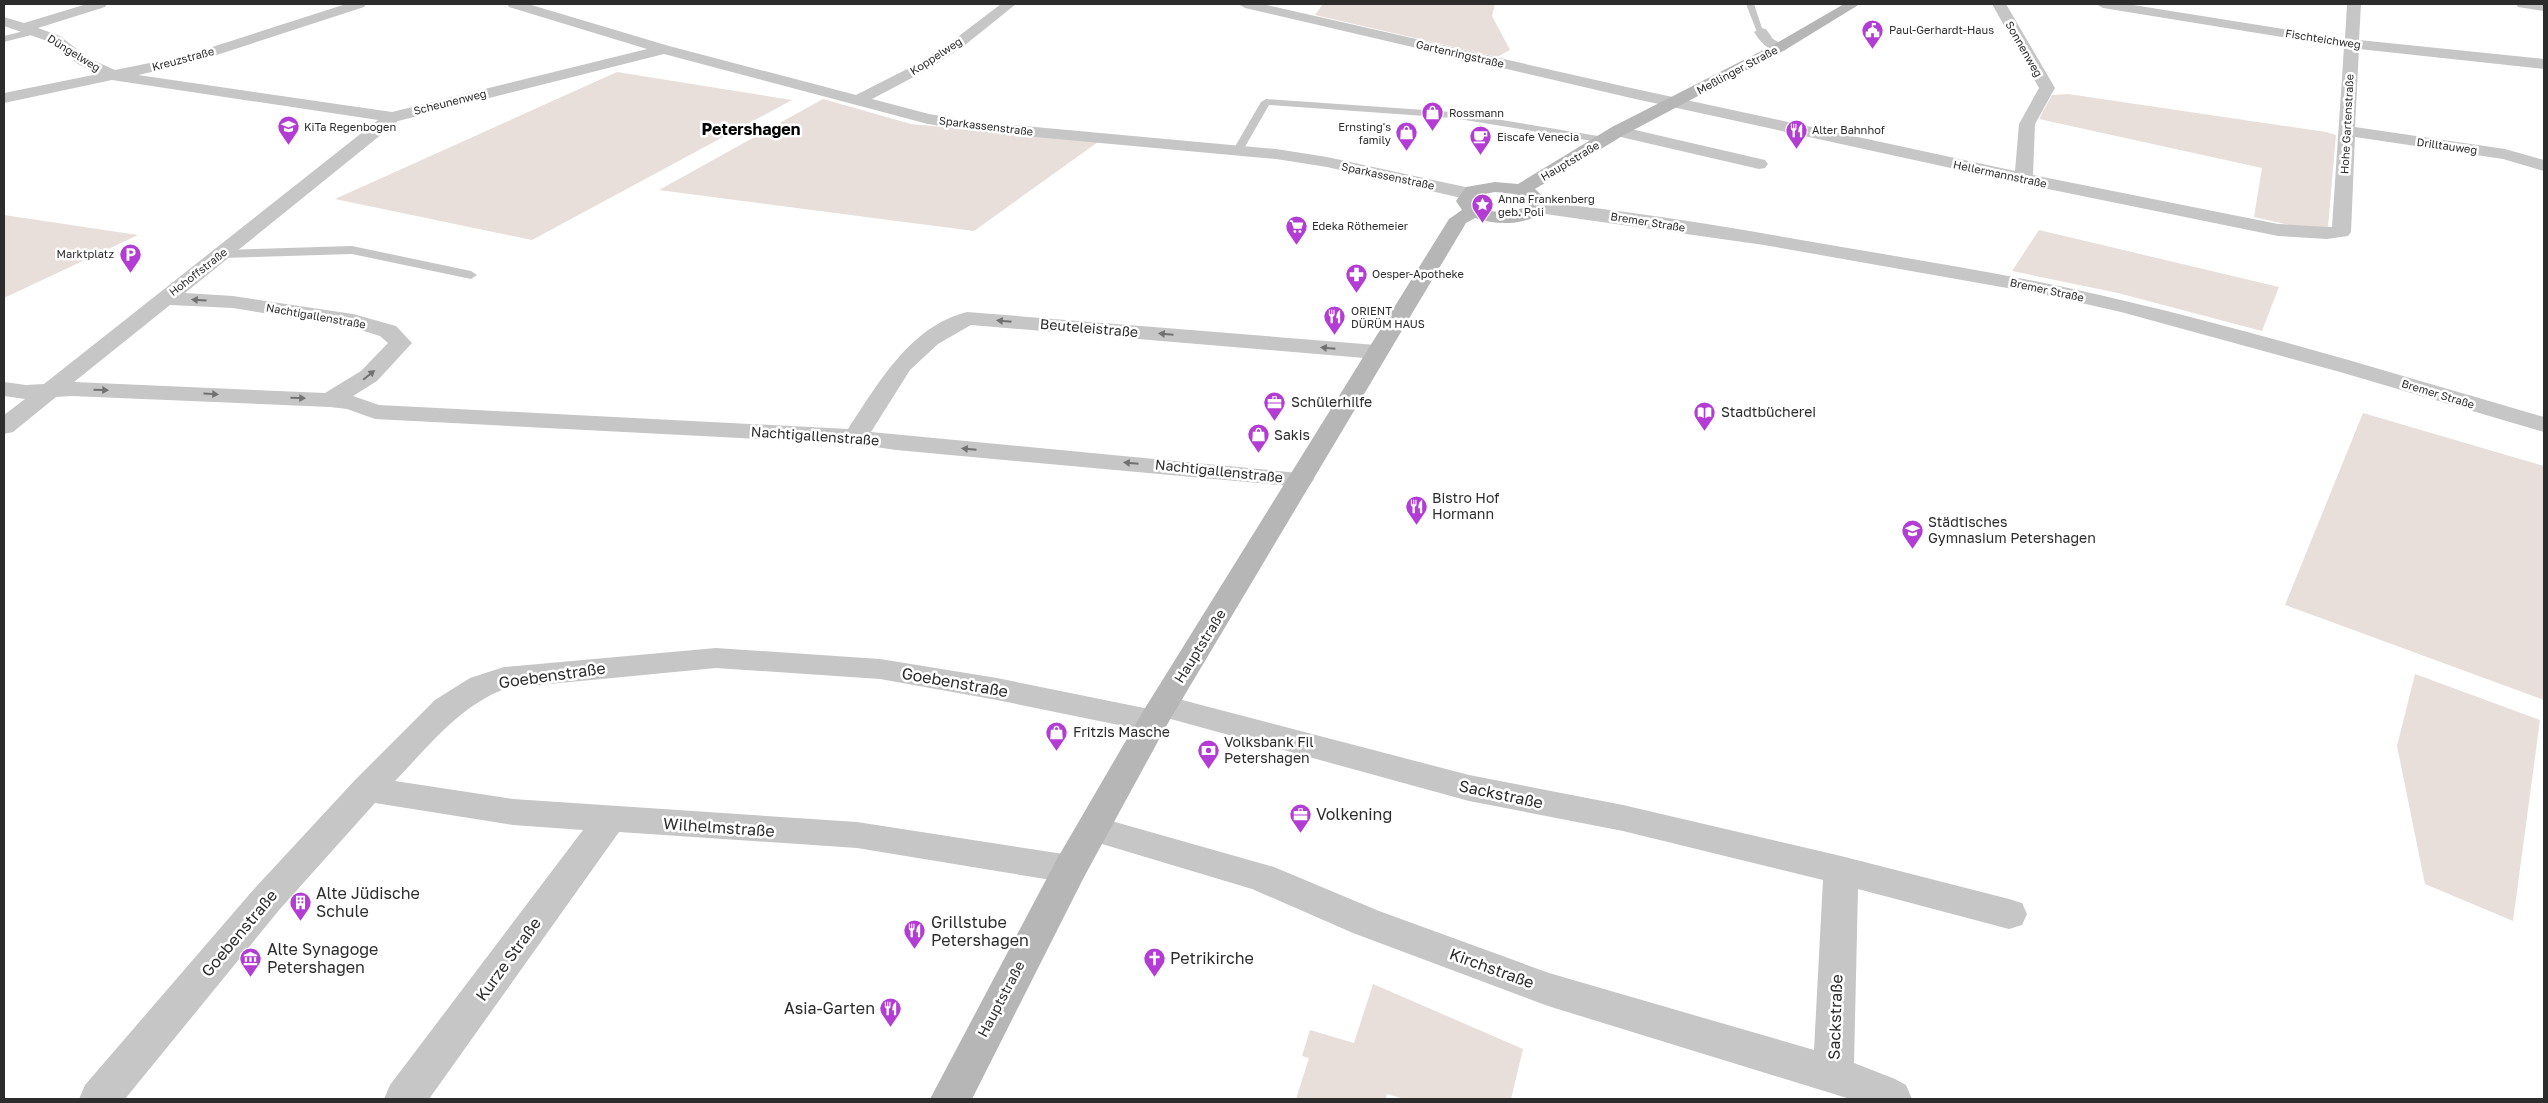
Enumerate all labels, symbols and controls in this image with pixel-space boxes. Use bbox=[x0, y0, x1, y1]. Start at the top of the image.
public building icon: Paul-Gerhardt-Haus bbox=[1861, 18, 1885, 49]
street label: Sonnenweg bbox=[2003, 19, 2046, 79]
place label: Paul-Gerhardt-Haus bbox=[1889, 23, 1994, 36]
street label: Fischteichweg bbox=[2284, 26, 2362, 51]
street label: Düngelweg bbox=[46, 31, 103, 74]
street label: Koppelweg bbox=[907, 34, 964, 77]
street label: Gartenringstraße bbox=[1415, 37, 1506, 70]
street label: Meßlinger Straße bbox=[1694, 43, 1780, 96]
street label: Kreuzstraße bbox=[150, 44, 215, 73]
street label: Hohe Gartenstraße bbox=[2337, 74, 2356, 174]
street label: Scheunenweg bbox=[412, 86, 488, 117]
shop icon: Rossmann bbox=[1421, 101, 1445, 132]
place label: Rossmann bbox=[1449, 106, 1504, 119]
street label: Sparkassenstraße bbox=[938, 113, 1034, 138]
school or university icon: KiTa Regenbogen bbox=[276, 115, 300, 146]
restaurant icon: Alter Bahnhof bbox=[1784, 118, 1808, 149]
district label: Petershagen bbox=[702, 119, 800, 139]
place label: KiTa Regenbogen bbox=[304, 120, 396, 133]
place label: Ernsting's family bbox=[1338, 120, 1391, 146]
shop icon: Ernsting's family bbox=[1395, 121, 1419, 152]
place label: Alter Bahnhof bbox=[1812, 123, 1885, 136]
cafe icon: Eiscafe Venecia bbox=[1469, 125, 1493, 156]
place label: Eiscafe Venecia bbox=[1497, 130, 1579, 143]
street label: Drilltauweg bbox=[2416, 135, 2478, 156]
street label: Hauptstraße bbox=[1538, 138, 1601, 183]
street label: Hellermannstraße bbox=[1952, 157, 2048, 190]
street label: Sparkassenstraße bbox=[1340, 159, 1436, 192]
place label: Anna Frankenberg geb. Poli bbox=[1498, 192, 1595, 218]
place icon: Anna Frankenberg geb. Poli bbox=[1470, 193, 1494, 224]
street label: Bremer Straße bbox=[1610, 209, 1686, 234]
supermarket icon: Edeka Röthemeier bbox=[1284, 214, 1308, 245]
place label: Edeka Röthemeier bbox=[1312, 219, 1409, 232]
parking icon: Marktplatz bbox=[118, 242, 142, 273]
street label: Hohoffstraße bbox=[166, 245, 229, 298]
place label: Marktplatz bbox=[57, 247, 114, 260]
pharmacy icon: Oesper-Apotheke bbox=[1344, 262, 1368, 293]
place label: Oesper-Apotheke bbox=[1372, 267, 1464, 280]
street label: Bremer Straße bbox=[2009, 275, 2085, 304]
one-way arrow bbox=[191, 296, 207, 304]
street label: Nachtigallenstraße bbox=[265, 300, 367, 331]
place label: ORIENT DÜRÜM HAUS bbox=[1351, 304, 1425, 330]
restaurant icon: ORIENT DÜRÜM HAUS bbox=[1323, 305, 1347, 336]
street label: Beuteleistraße bbox=[1039, 315, 1139, 340]
one-way arrow bbox=[995, 317, 1011, 325]
one-way arrow bbox=[1157, 330, 1173, 338]
one-way arrow bbox=[1319, 344, 1335, 352]
one-way arrow bbox=[362, 370, 375, 380]
street label: Bremer Straße bbox=[2400, 376, 2476, 411]
one-way arrow bbox=[93, 386, 109, 394]
office icon: Schülerhilfe bbox=[1263, 390, 1287, 421]
one-way arrow bbox=[203, 391, 219, 399]
place label: Schülerhilfe bbox=[1291, 393, 1372, 410]
one-way arrow bbox=[291, 395, 307, 403]
library icon: Stadtbücherei bbox=[1693, 400, 1717, 431]
place label: Stadtbücherei bbox=[1721, 403, 1816, 420]
street label: Nachtigallenstraße bbox=[750, 423, 880, 448]
shop icon: Sakis bbox=[1246, 423, 1270, 454]
place label: Sakis bbox=[1274, 426, 1310, 443]
one-way arrow bbox=[961, 445, 977, 453]
street label: Nachtigallenstraße bbox=[1154, 455, 1284, 486]
one-way arrow bbox=[1122, 459, 1138, 467]
place label: Bistro Hof Hormann bbox=[1432, 489, 1499, 522]
restaurant icon: Bistro Hof Hormann bbox=[1404, 494, 1428, 525]
place label: Städtisches Gymnasium Petershagen bbox=[1928, 513, 2096, 546]
school or university icon: Städtisches Gymnasium Petershagen bbox=[1900, 518, 1924, 549]
street label: Hauptstraße bbox=[1170, 606, 1229, 686]
street label: Goebenstraße bbox=[497, 658, 607, 692]
street label: Goebenstraße bbox=[900, 663, 1010, 701]
shop icon: Fritzis Masche bbox=[1045, 720, 1069, 751]
place label: Fritzis Masche bbox=[1073, 723, 1170, 740]
place label: Volksbank Fil Petershagen bbox=[1224, 733, 1314, 766]
bank icon: Volksbank Fil Petershagen bbox=[1196, 738, 1220, 769]
street label: Sackstraße bbox=[1457, 775, 1545, 813]
office icon: Volkening bbox=[1288, 802, 1312, 833]
place label: Volkening bbox=[1316, 804, 1392, 824]
street label: Wilhelmstraße bbox=[663, 813, 775, 841]
place label: Alte Jüdische Schule bbox=[316, 883, 420, 921]
street label: Goebenstraße bbox=[197, 885, 281, 981]
building icon: Alte Jüdische Schule bbox=[288, 890, 312, 921]
place label: Grillstube Petershagen bbox=[931, 912, 1029, 950]
street label: Kurze Straße bbox=[471, 913, 545, 1005]
restaurant icon: Grillstube Petershagen bbox=[903, 919, 927, 950]
place label: Alte Synagoge Petershagen bbox=[267, 939, 378, 977]
street label: Kirchstraße bbox=[1447, 943, 1537, 993]
museum icon: Alte Synagoge Petershagen bbox=[239, 946, 263, 977]
church icon: Petrikirche bbox=[1142, 946, 1166, 977]
place label: Petrikirche bbox=[1170, 948, 1254, 968]
street label: Hauptstraße bbox=[973, 958, 1028, 1040]
street label: Sackstraße bbox=[1824, 974, 1846, 1060]
restaurant icon: Asia-Garten bbox=[879, 996, 903, 1027]
place label: Asia-Garten bbox=[784, 998, 875, 1018]

